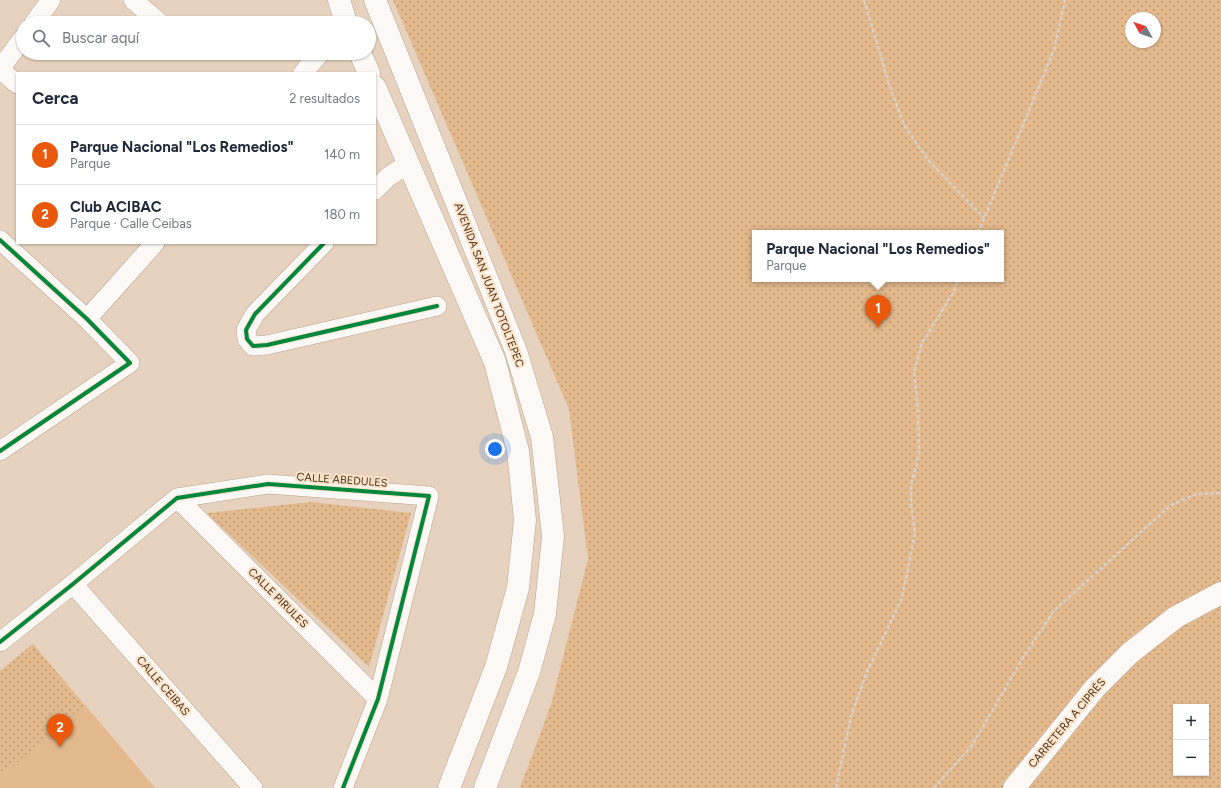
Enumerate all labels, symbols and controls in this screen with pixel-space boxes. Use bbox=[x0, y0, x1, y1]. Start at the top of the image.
north arrow bbox=[1125, 12, 1161, 48]
search box bbox=[16, 16, 376, 60]
icon: search bbox=[30, 27, 52, 49]
text: Buscar aquí bbox=[62, 29, 139, 47]
text: Cerca bbox=[32, 88, 79, 108]
text: 2 resultados bbox=[289, 91, 360, 106]
text: Parque Nacional "Los Remedios" bbox=[70, 138, 294, 156]
text: 1 bbox=[42, 147, 48, 162]
text: 140 m bbox=[324, 147, 360, 162]
text: Parque bbox=[70, 156, 110, 171]
text: Club ACIBAC bbox=[70, 198, 162, 216]
street label: AVENIDA SAN JUAN TOTOLTEPEC bbox=[452, 201, 527, 369]
text: 2 bbox=[41, 207, 49, 222]
text: 180 m bbox=[324, 207, 360, 222]
text: Parque · Calle Ceibas bbox=[70, 216, 192, 231]
popup bbox=[752, 230, 1004, 282]
text: Parque Nacional "Los Remedios" bbox=[766, 240, 990, 258]
text: Parque bbox=[766, 258, 806, 273]
pin: 1 bbox=[865, 295, 891, 328]
your location bbox=[485, 439, 505, 459]
street label: CALLE ABEDULES bbox=[296, 470, 388, 490]
street label: CALLE PIRULES bbox=[245, 565, 311, 631]
street label: CALLE CEIBAS bbox=[134, 654, 192, 719]
street label: CARRETERA A CIPRÉS bbox=[1026, 675, 1108, 770]
map controls bbox=[1173, 704, 1209, 776]
button: + bbox=[1173, 704, 1209, 740]
pin: 2 bbox=[47, 714, 73, 747]
button: − bbox=[1173, 740, 1209, 776]

